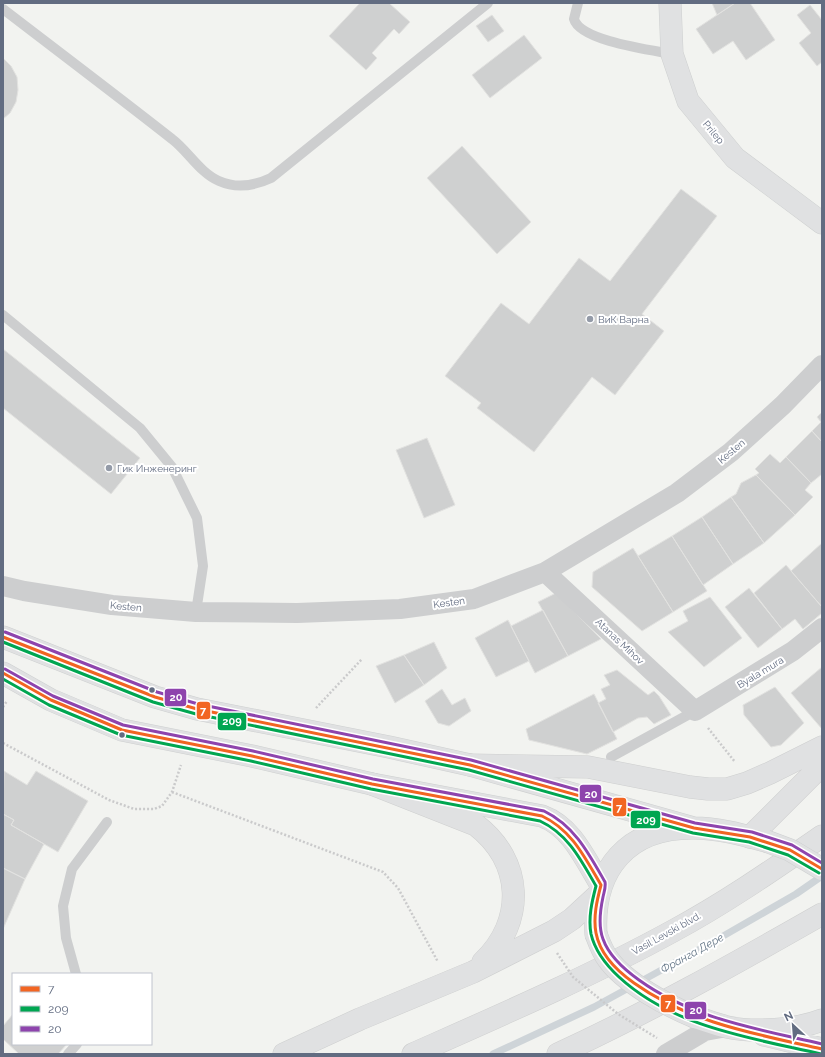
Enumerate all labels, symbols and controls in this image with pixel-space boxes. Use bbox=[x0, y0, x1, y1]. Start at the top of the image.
street label: Prilep bbox=[701, 119, 726, 146]
marker: ВиК Варна bbox=[585, 314, 595, 324]
place label: ВиК Варна bbox=[598, 314, 649, 325]
street label: Kesten bbox=[716, 437, 747, 466]
marker: Гик Инженеринг bbox=[104, 463, 114, 473]
place label: Гик Инженеринг bbox=[117, 463, 197, 474]
street label: Kesten bbox=[433, 595, 466, 610]
street label: Kesten bbox=[110, 600, 142, 613]
street label: Atanas Mihov bbox=[593, 616, 647, 667]
street label: Byala mura bbox=[735, 654, 785, 691]
unlabelled marker bbox=[147, 685, 157, 695]
line badge: 20 bbox=[164, 688, 187, 707]
text: 20 bbox=[170, 691, 183, 704]
line badge: 7 bbox=[196, 701, 211, 720]
text: 7 bbox=[200, 704, 207, 717]
line badge: 209 bbox=[217, 712, 247, 731]
text: 209 bbox=[222, 715, 242, 728]
unlabelled marker bbox=[117, 730, 127, 740]
line badge: 20 bbox=[579, 784, 602, 803]
text: 20 bbox=[585, 788, 598, 801]
line badge: 7 bbox=[612, 797, 627, 817]
text: 7 bbox=[616, 801, 623, 814]
line badge: 209 bbox=[630, 810, 661, 829]
text: 209 bbox=[636, 814, 656, 827]
street label: Vasil Levski blvd. bbox=[630, 910, 703, 957]
water label: Франга Дере bbox=[658, 931, 726, 976]
legend bbox=[12, 973, 152, 1045]
text: 7 bbox=[48, 982, 55, 996]
line badge: 7 bbox=[660, 994, 676, 1013]
text: 7 bbox=[665, 997, 672, 1010]
line badge: 20 bbox=[684, 1001, 707, 1020]
text: 209 bbox=[48, 1002, 69, 1016]
text: 20 bbox=[690, 1004, 703, 1017]
north arrow bbox=[773, 1005, 813, 1045]
text: N bbox=[782, 1009, 795, 1024]
text: 20 bbox=[48, 1022, 62, 1036]

